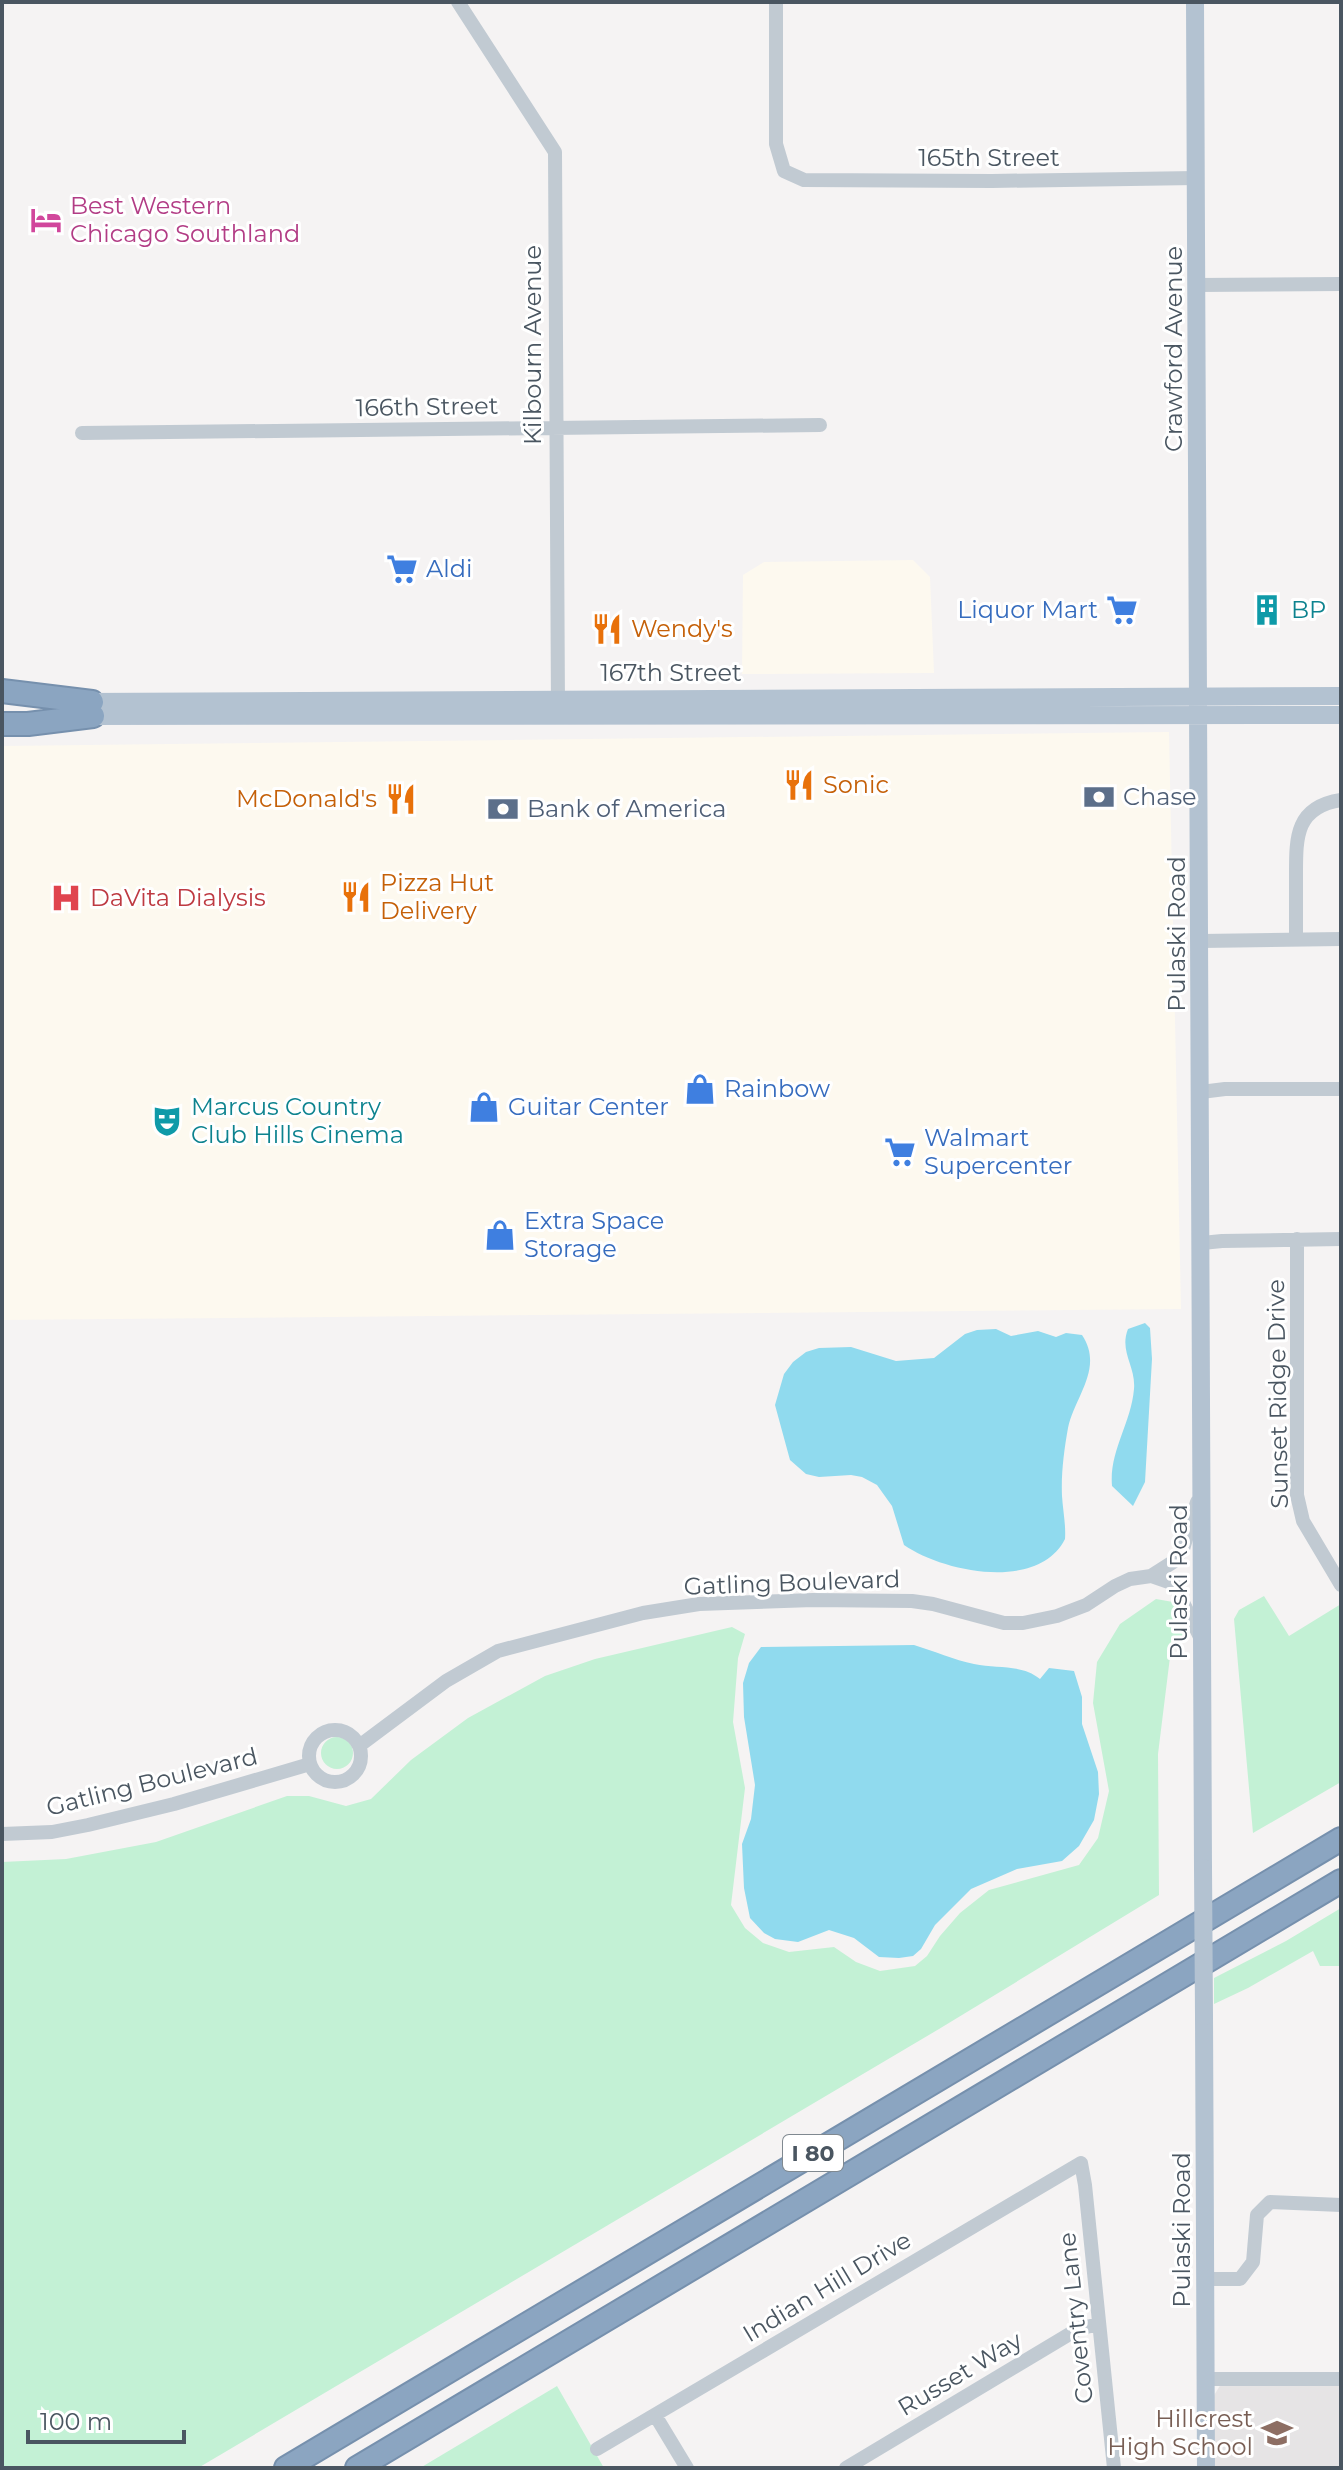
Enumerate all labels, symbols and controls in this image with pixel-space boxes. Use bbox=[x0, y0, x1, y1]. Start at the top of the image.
street label: 165th Street bbox=[918, 143, 1060, 172]
place label: Best Western Chicago Southland bbox=[70, 191, 300, 248]
hotel icon: Best Western Chicago Southland bbox=[29, 203, 63, 237]
street label: Kilbourn Avenue bbox=[518, 245, 547, 445]
street label: Crawford Avenue bbox=[1159, 246, 1188, 452]
street label: 166th Street bbox=[355, 391, 499, 422]
supermarket icon: Aldi bbox=[385, 552, 419, 586]
place label: Aldi bbox=[426, 554, 472, 583]
supermarket icon: Liquor Mart bbox=[1105, 593, 1139, 627]
building icon: BP bbox=[1250, 593, 1284, 627]
place label: Liquor Mart bbox=[957, 595, 1098, 624]
place label: BP bbox=[1291, 595, 1326, 624]
restaurant icon: Wendy's bbox=[590, 612, 624, 646]
place label: Wendy's bbox=[631, 614, 733, 643]
street label: 167th Street bbox=[600, 658, 742, 687]
restaurant icon: Sonic bbox=[782, 768, 816, 802]
place label: Sonic bbox=[823, 770, 889, 799]
bank icon: Chase bbox=[1082, 780, 1116, 814]
restaurant icon: McDonald's bbox=[384, 782, 418, 816]
place label: Chase bbox=[1123, 782, 1197, 811]
place label: McDonald's bbox=[236, 784, 377, 813]
bank icon: Bank of America bbox=[486, 792, 520, 826]
place label: Bank of America bbox=[527, 794, 726, 823]
street label: Pulaski Road bbox=[1162, 856, 1191, 1012]
place label: Pizza Hut Delivery bbox=[380, 868, 494, 925]
restaurant icon: Pizza Hut Delivery bbox=[339, 880, 373, 914]
hospital icon: DaVita Dialysis bbox=[49, 881, 83, 915]
place label: DaVita Dialysis bbox=[90, 883, 266, 912]
shop icon: Rainbow bbox=[683, 1072, 717, 1106]
place label: Rainbow bbox=[724, 1074, 830, 1103]
shop icon: Guitar Center bbox=[467, 1090, 501, 1124]
place label: Marcus Country Club Hills Cinema bbox=[191, 1092, 404, 1149]
place label: Guitar Center bbox=[508, 1092, 669, 1121]
theatre icon: Marcus Country Club Hills Cinema bbox=[150, 1104, 184, 1138]
place label: Walmart Supercenter bbox=[924, 1123, 1072, 1180]
supermarket icon: Walmart Supercenter bbox=[883, 1135, 917, 1169]
place label: Extra Space Storage bbox=[524, 1206, 664, 1263]
shop icon: Extra Space Storage bbox=[483, 1218, 517, 1252]
street label: Sunset Ridge Drive bbox=[1261, 1279, 1294, 1509]
street label: Pulaski Road bbox=[1164, 1504, 1193, 1660]
street label: Gatling Boulevard bbox=[683, 1564, 901, 1601]
street label: Gatling Boulevard bbox=[43, 1741, 260, 1822]
road number: I 80 bbox=[783, 2135, 843, 2171]
street label: Pulaski Road bbox=[1167, 2152, 1196, 2308]
street label: Indian Hill Drive bbox=[737, 2225, 916, 2348]
street label: Coventry Lane bbox=[1052, 2231, 1099, 2405]
street label: Russet Way bbox=[892, 2325, 1027, 2422]
scale bar bbox=[28, 2394, 184, 2444]
place label: Hillcrest High School bbox=[1107, 2404, 1253, 2461]
text: 100 m bbox=[40, 2407, 112, 2436]
school or university icon: Hillcrest High School bbox=[1260, 2416, 1294, 2450]

